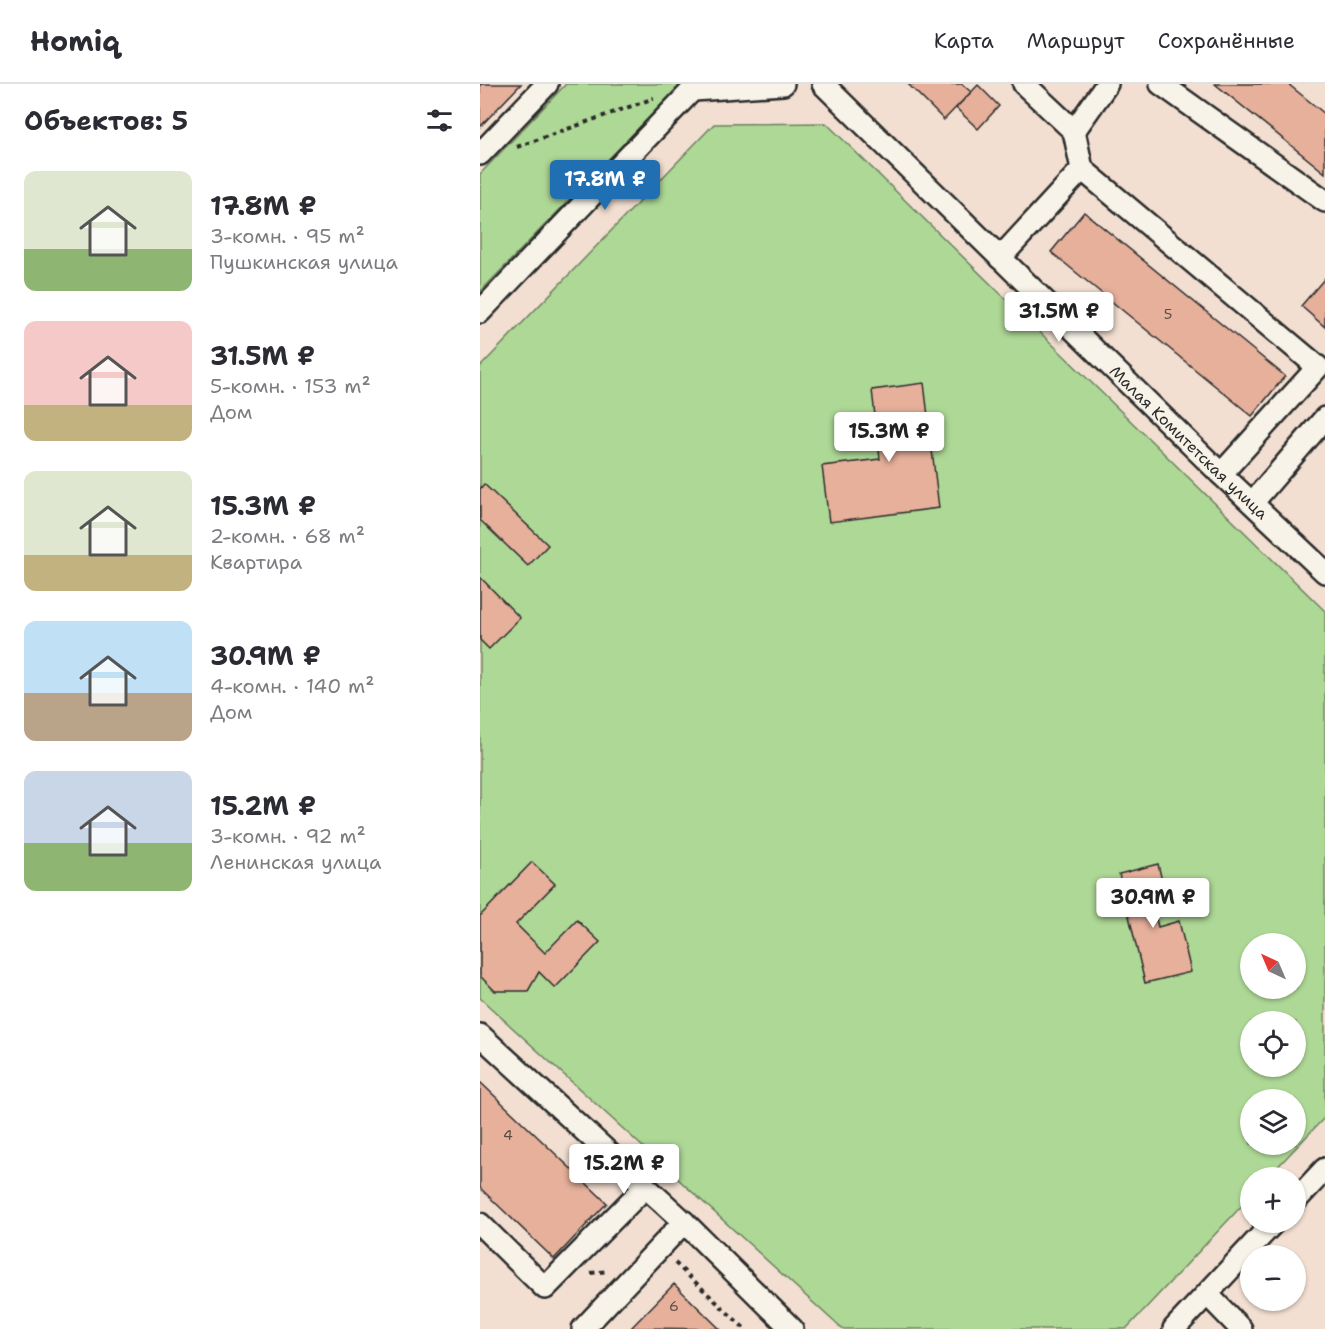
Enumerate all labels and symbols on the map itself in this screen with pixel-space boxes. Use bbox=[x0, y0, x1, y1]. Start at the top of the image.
pin: 17.8M ₽ bbox=[550, 160, 660, 211]
pin: 31.5M ₽ bbox=[1004, 292, 1114, 343]
house number: 5 bbox=[1164, 305, 1172, 323]
street label: Малая Комитетская улица bbox=[1105, 361, 1272, 524]
pin: 15.3M ₽ bbox=[834, 412, 944, 463]
pin: 30.9M ₽ bbox=[1098, 878, 1208, 929]
north arrow bbox=[1240, 933, 1306, 999]
house number: 4 bbox=[503, 1126, 513, 1144]
pin: 15.2M ₽ bbox=[569, 1144, 679, 1195]
house number: 6 bbox=[669, 1297, 679, 1315]

